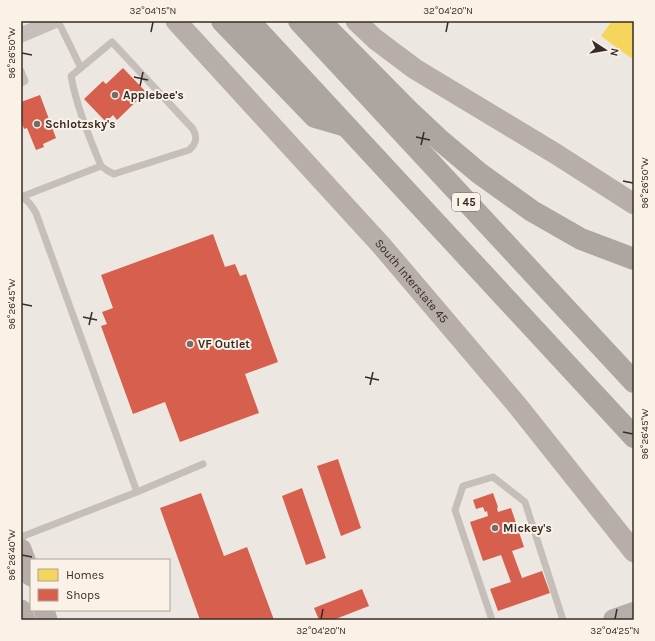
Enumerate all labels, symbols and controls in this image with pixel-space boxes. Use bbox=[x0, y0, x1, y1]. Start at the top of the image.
text: 32°04'15"N bbox=[130, 5, 176, 17]
text: 32°04'20"N bbox=[423, 5, 473, 17]
text: 96°26'50"W bbox=[6, 27, 18, 79]
north arrow bbox=[585, 30, 625, 70]
text: N bbox=[607, 47, 621, 57]
place label: Applebee's bbox=[123, 88, 184, 102]
marker: Applebee's bbox=[110, 90, 120, 100]
place label: Schlotzsky's bbox=[45, 117, 115, 131]
marker: Schlotzsky's bbox=[32, 119, 42, 129]
text: 96°26'50"W bbox=[639, 157, 651, 209]
road number: I 45 bbox=[452, 193, 480, 211]
street label: South Interstate 45 bbox=[372, 236, 451, 326]
text: 96°26'45"W bbox=[6, 278, 18, 330]
place label: VF Outlet bbox=[198, 337, 250, 351]
marker: VF Outlet bbox=[185, 339, 195, 349]
text: 96°26'45"W bbox=[639, 408, 651, 460]
place label: Mickey's bbox=[503, 521, 552, 535]
marker: Mickey's bbox=[490, 523, 500, 533]
text: 96°26'40"W bbox=[6, 529, 18, 581]
legend bbox=[30, 559, 170, 611]
text: Homes bbox=[66, 568, 104, 582]
text: Shops bbox=[66, 588, 100, 602]
text: 32°04'20"N bbox=[296, 625, 346, 637]
text: 32°04'25"N bbox=[590, 625, 640, 637]

